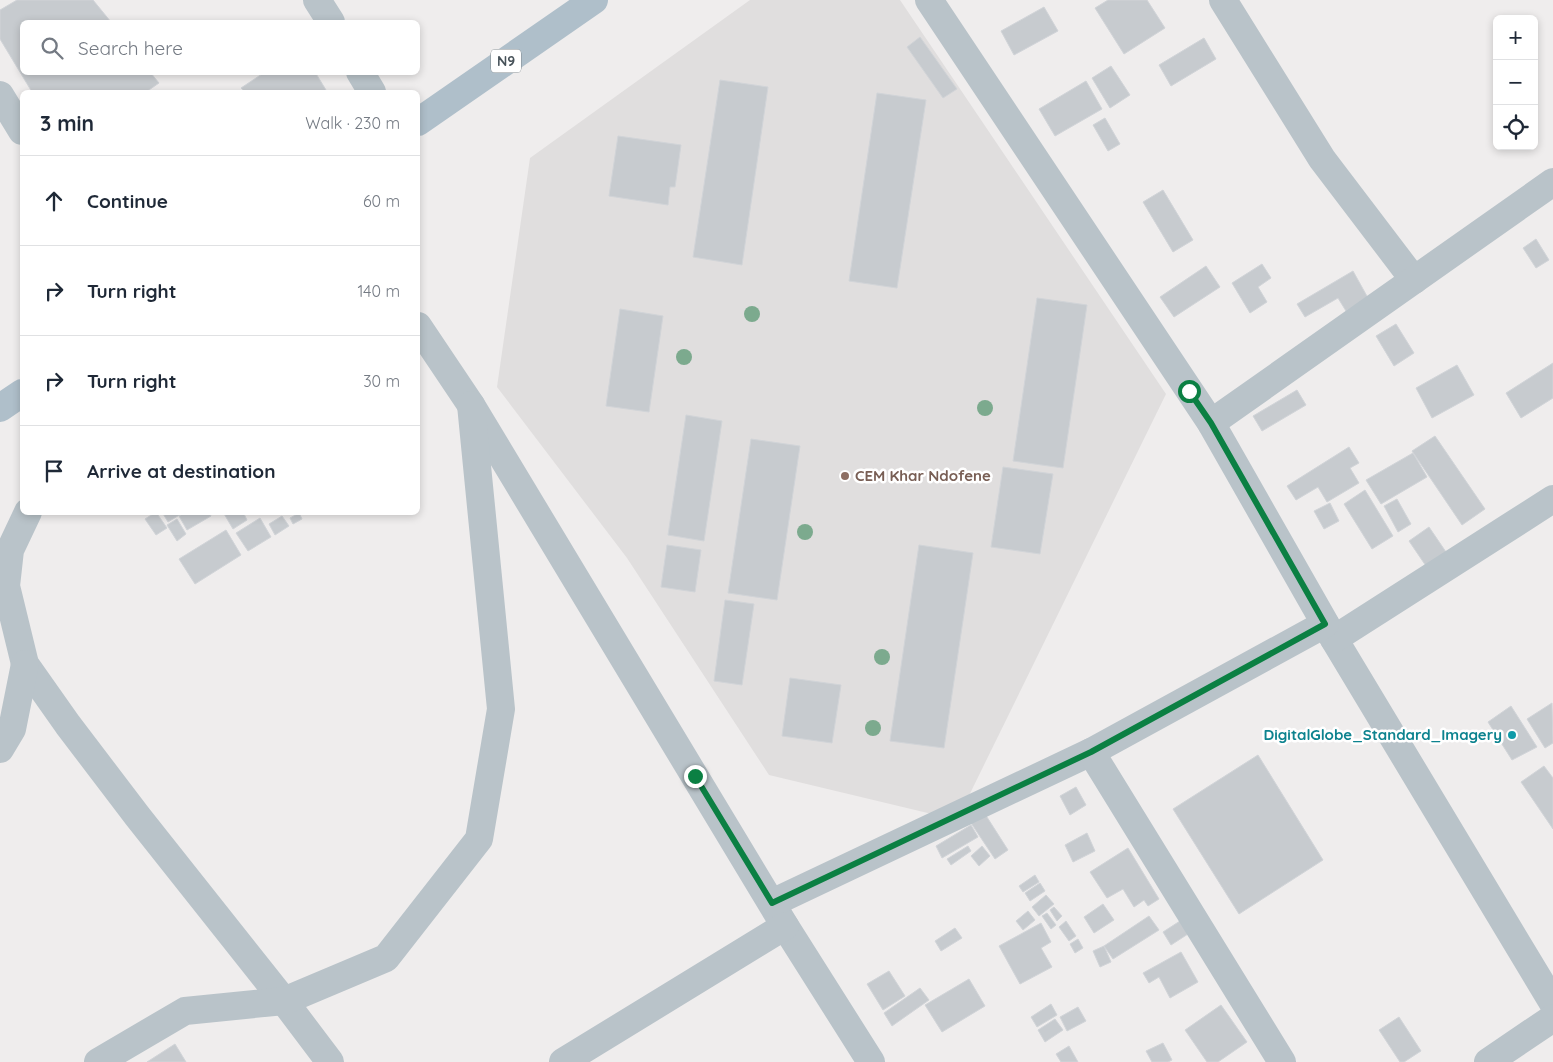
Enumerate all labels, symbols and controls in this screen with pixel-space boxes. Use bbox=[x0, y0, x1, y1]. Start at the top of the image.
map controls bbox=[1493, 15, 1538, 150]
button: + bbox=[1493, 15, 1538, 60]
search box bbox=[20, 20, 420, 75]
icon: search bbox=[38, 34, 66, 62]
text: Search here bbox=[78, 36, 183, 60]
road number: N9 bbox=[491, 49, 521, 72]
button: − bbox=[1493, 60, 1538, 105]
button: locate bbox=[1493, 105, 1538, 150]
text: 3 min bbox=[40, 110, 94, 136]
text: Walk · 230 m bbox=[305, 113, 400, 133]
icon: ahead bbox=[40, 187, 68, 215]
text: Continue bbox=[87, 189, 168, 213]
text: 60 m bbox=[363, 191, 400, 211]
icon: right bbox=[40, 277, 68, 305]
text: Turn right bbox=[87, 279, 176, 303]
text: 140 m bbox=[357, 281, 400, 301]
icon: right bbox=[40, 367, 68, 395]
text: Turn right bbox=[87, 369, 176, 393]
text: 30 m bbox=[363, 371, 400, 391]
route start bbox=[1178, 380, 1201, 403]
icon: arrive bbox=[40, 457, 68, 485]
text: Arrive at destination bbox=[87, 459, 276, 483]
place label: CEM Khar Ndofene bbox=[855, 466, 991, 485]
marker: CEM Khar Ndofene bbox=[839, 470, 851, 482]
place label: DigitalGlobe_Standard_Imagery bbox=[1264, 725, 1502, 744]
marker: DigitalGlobe_Standard_Imagery bbox=[1506, 729, 1518, 741]
route end bbox=[684, 765, 707, 788]

